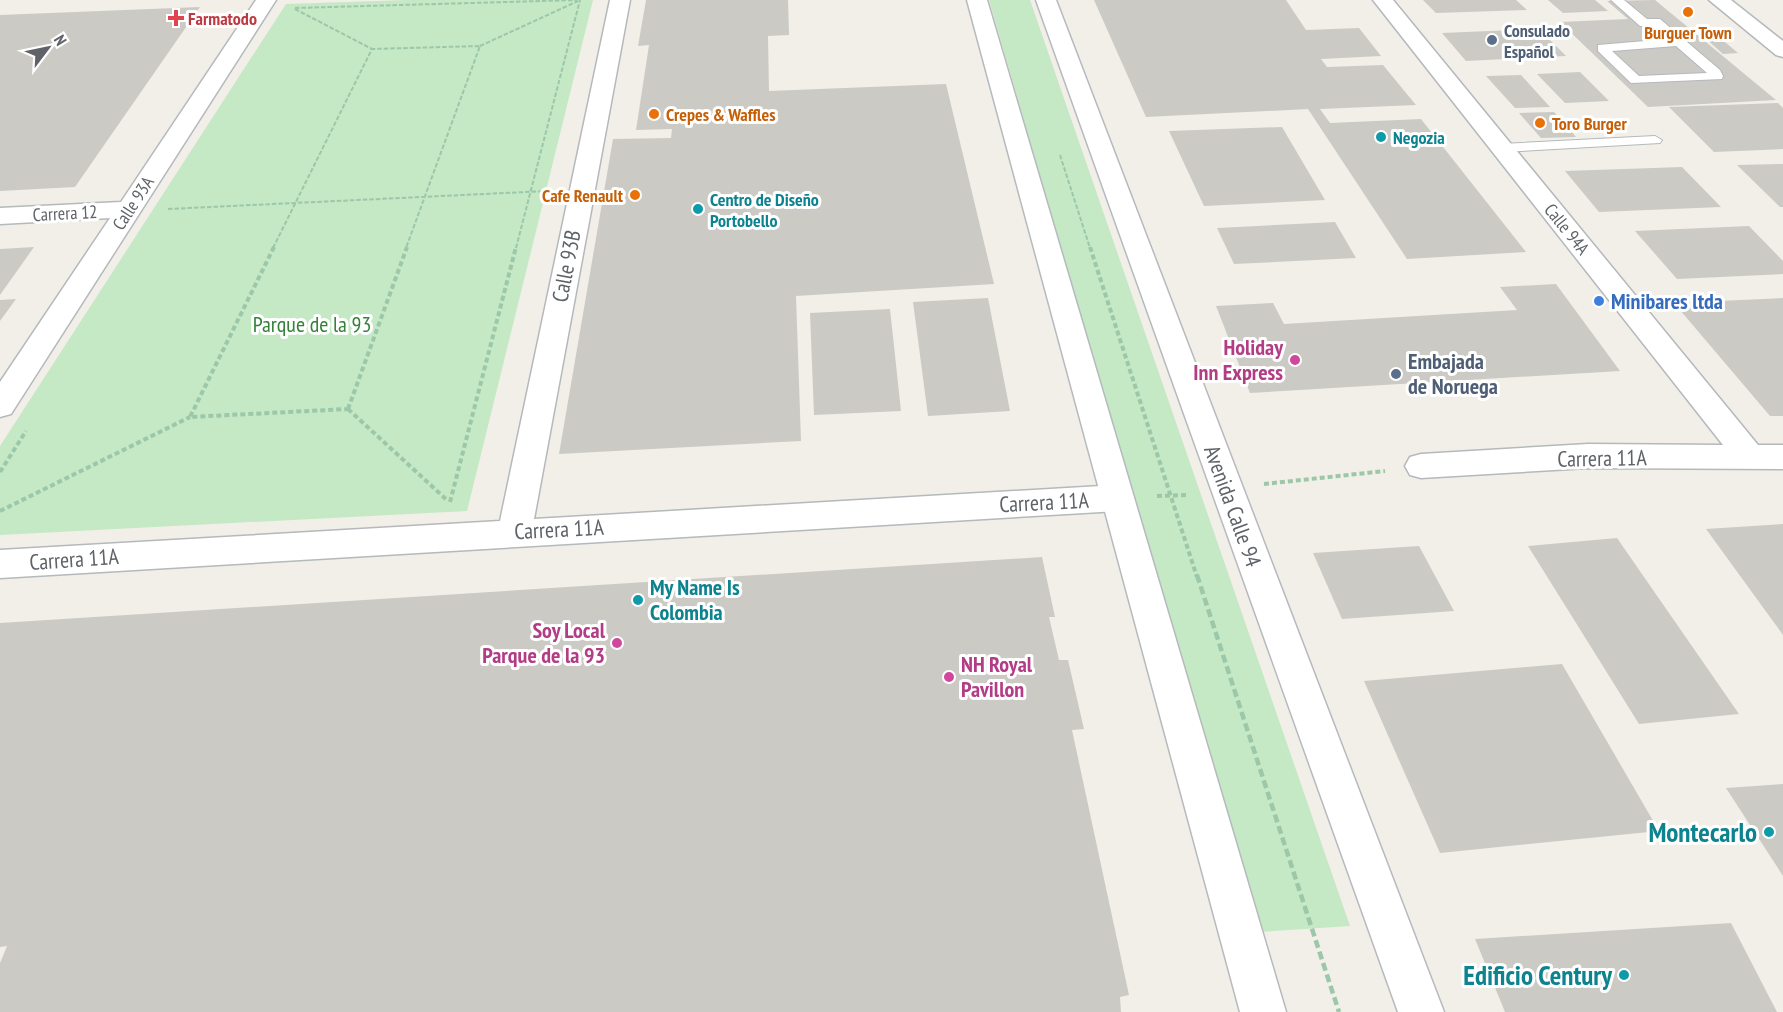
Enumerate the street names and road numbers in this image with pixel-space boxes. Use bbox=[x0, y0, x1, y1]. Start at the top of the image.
street label: Calle 93A bbox=[107, 171, 159, 234]
street label: Calle 94A bbox=[1539, 199, 1595, 260]
street label: Carrera 12 bbox=[32, 200, 98, 226]
street label: Calle 93B bbox=[545, 228, 587, 304]
street label: Avenida Calle 94 bbox=[1198, 441, 1268, 571]
street label: Carrera 11A bbox=[1557, 443, 1648, 473]
street label: Carrera 11A bbox=[999, 486, 1090, 518]
street label: Carrera 11A bbox=[514, 513, 605, 545]
street label: Carrera 11A bbox=[28, 542, 120, 576]

